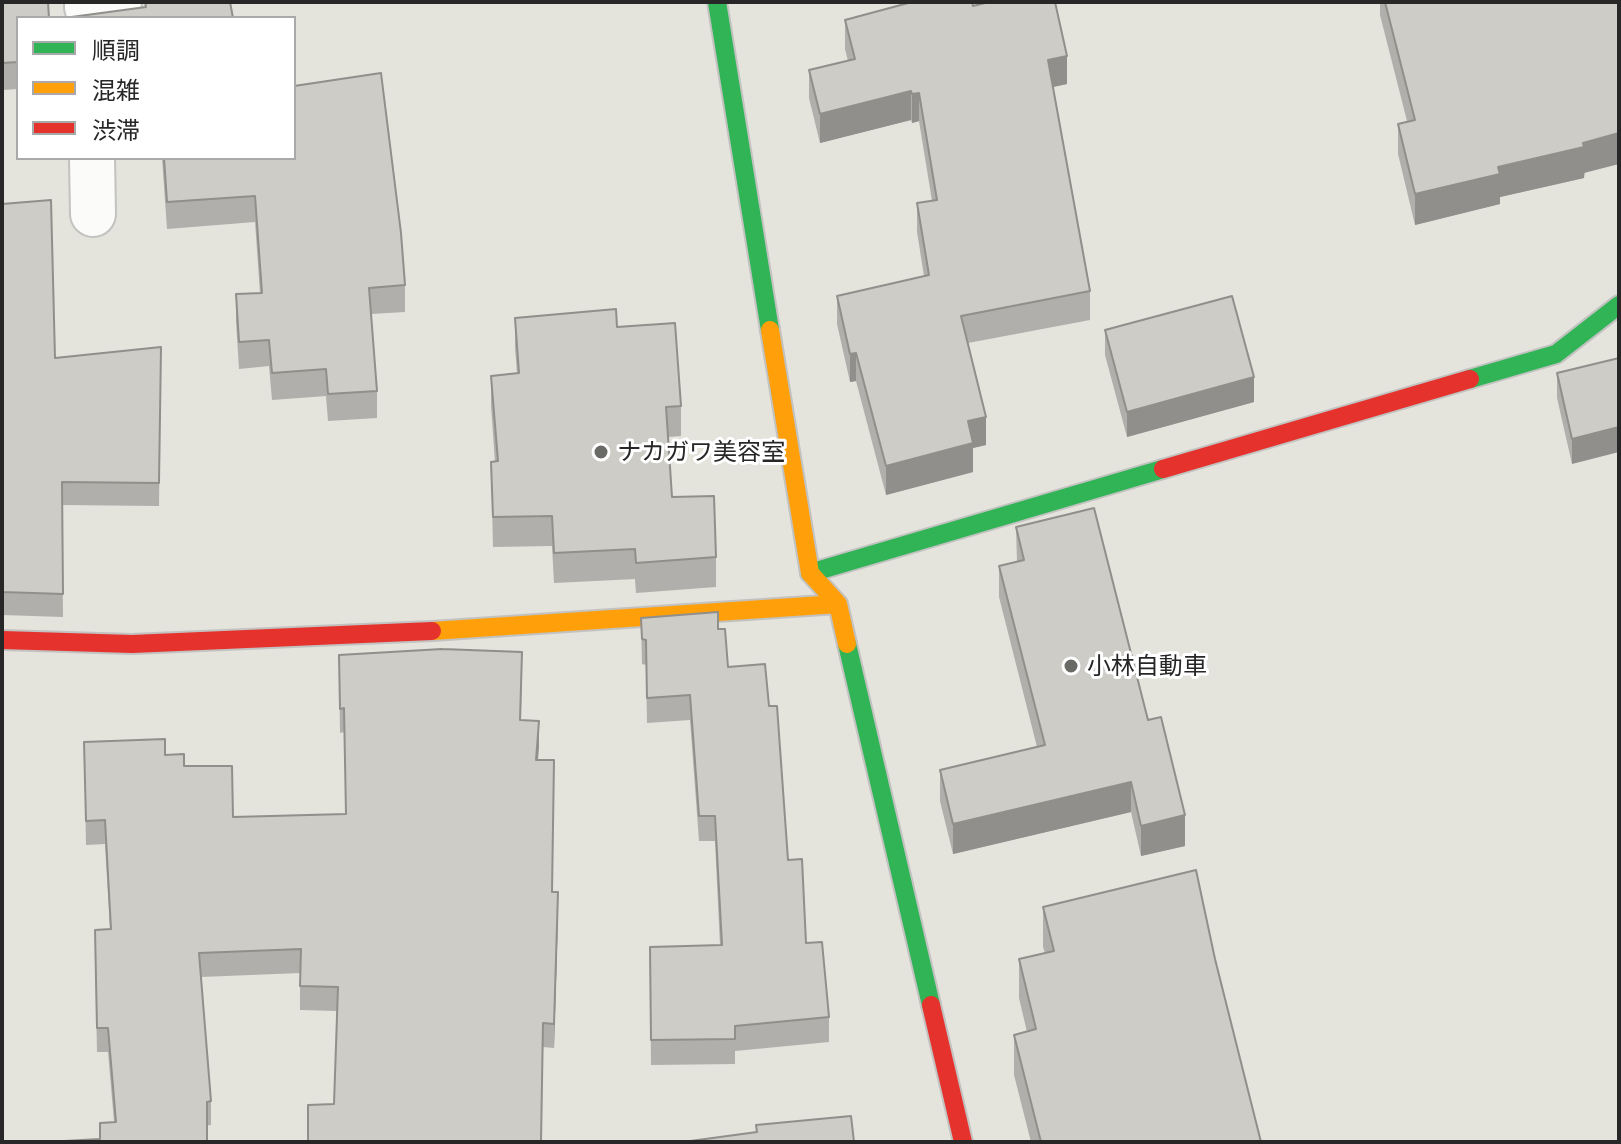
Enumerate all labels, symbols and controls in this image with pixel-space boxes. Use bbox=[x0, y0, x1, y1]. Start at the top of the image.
legend bbox=[16, 16, 296, 160]
text: 順調 bbox=[92, 35, 140, 64]
text: 混雑 bbox=[92, 75, 140, 104]
text: 渋滞 bbox=[92, 115, 140, 144]
place label: ナカガワ美容室 bbox=[617, 438, 785, 466]
marker: ナカガワ美容室 bbox=[592, 443, 610, 461]
place label: 小林自動車 bbox=[1087, 652, 1207, 680]
marker: 小林自動車 bbox=[1062, 657, 1080, 675]

